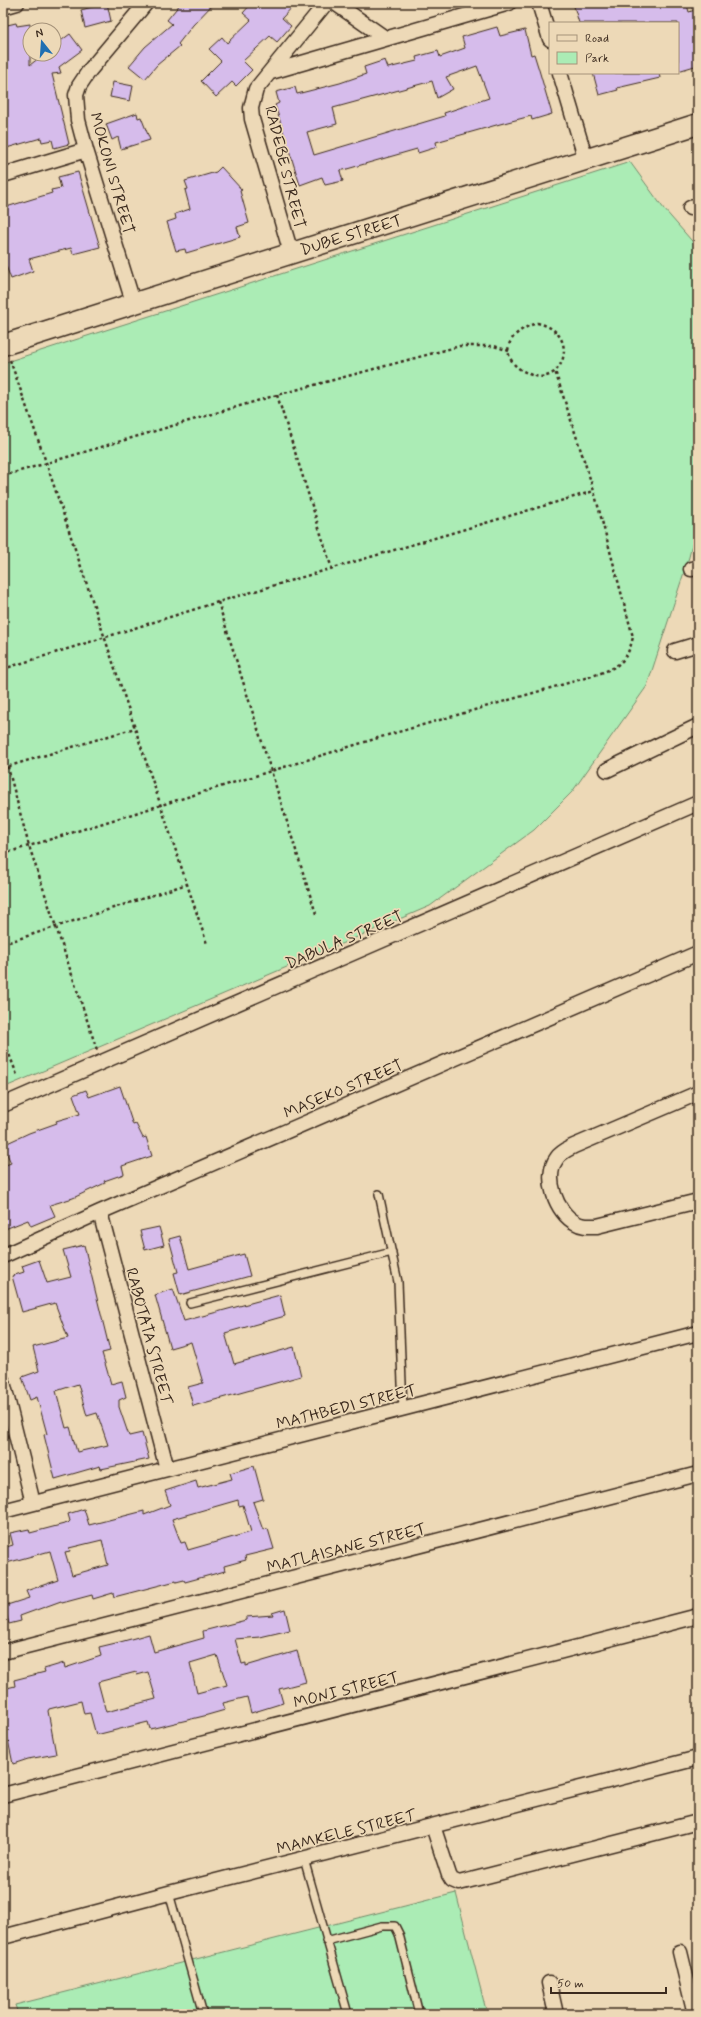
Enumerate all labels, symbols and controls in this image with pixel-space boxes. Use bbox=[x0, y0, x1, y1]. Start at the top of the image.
north arrow bbox=[22, 22, 62, 62]
legend bbox=[549, 22, 679, 74]
text: N bbox=[34, 26, 45, 41]
text: Road bbox=[585, 31, 609, 47]
text: Park bbox=[585, 51, 609, 67]
street label: RADEBE STREET bbox=[259, 104, 310, 231]
street label: MOKONI STREET bbox=[84, 110, 139, 237]
street label: DUBE STREET bbox=[298, 210, 405, 261]
street label: DABULA STREET bbox=[283, 906, 406, 975]
street label: MASEKO STREET bbox=[281, 1055, 406, 1124]
street label: RABOTATA STREET bbox=[120, 1266, 177, 1408]
street label: MATHBEDI STREET bbox=[274, 1380, 419, 1435]
street label: MATLAISANE STREET bbox=[265, 1519, 428, 1578]
street label: MONI STREET bbox=[291, 1667, 401, 1714]
street label: MAMKELE STREET bbox=[274, 1805, 419, 1860]
scale bar bbox=[551, 1969, 666, 1995]
text: 50 m bbox=[557, 1976, 584, 1992]

